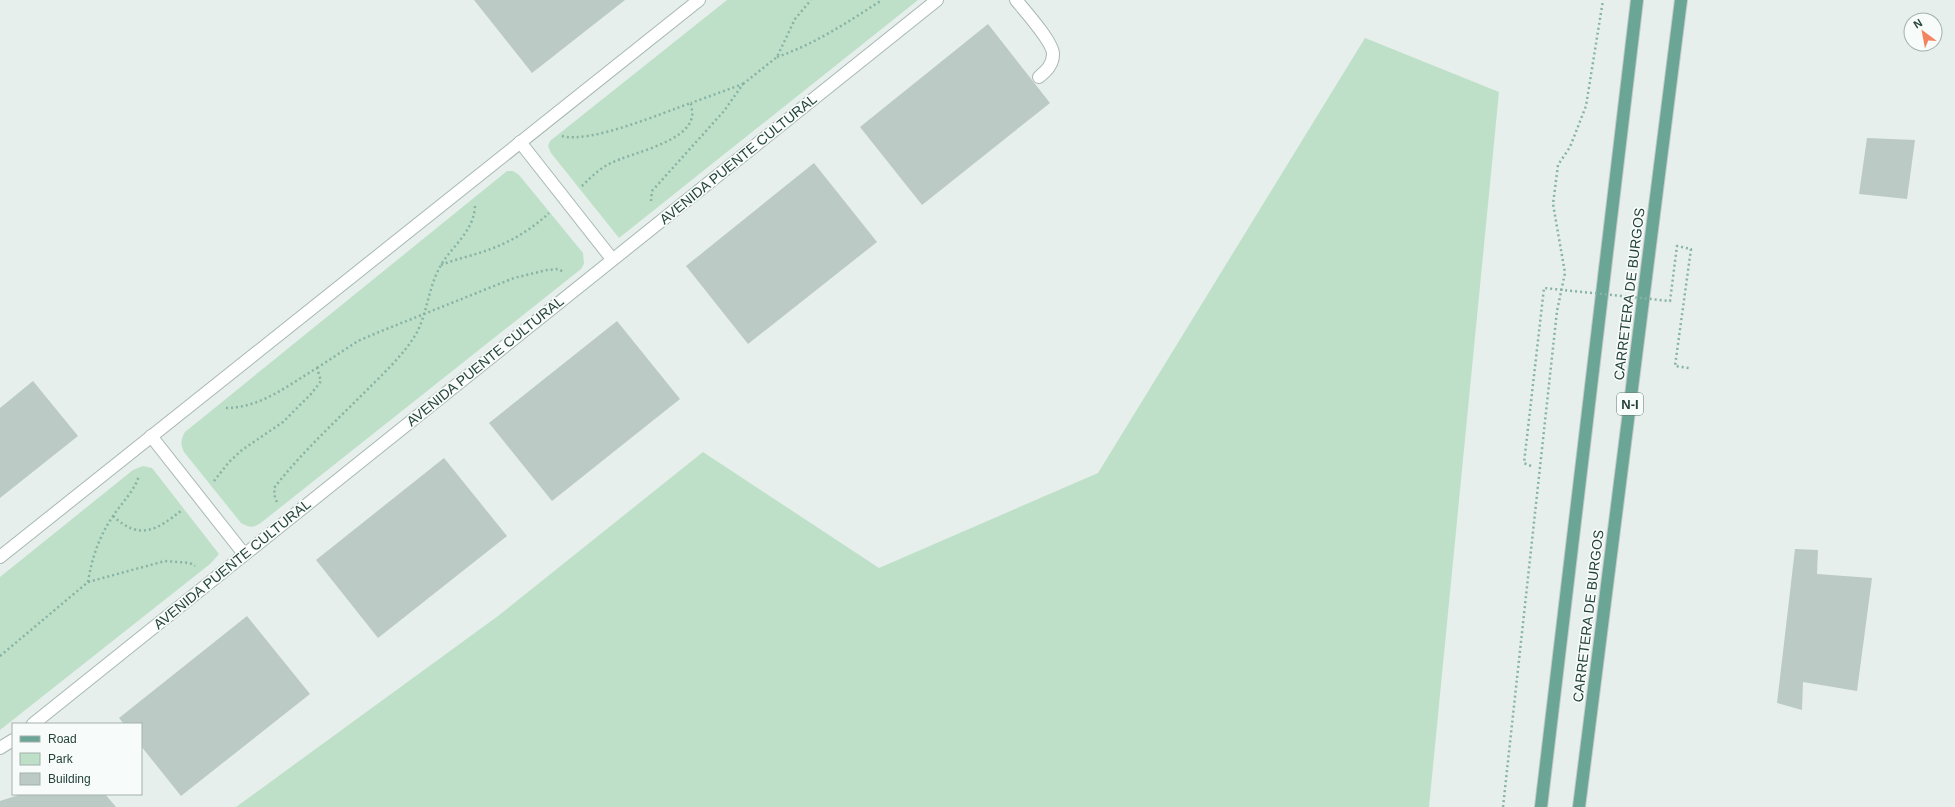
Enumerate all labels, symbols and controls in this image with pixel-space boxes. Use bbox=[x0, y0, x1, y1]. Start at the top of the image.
north arrow bbox=[1903, 12, 1943, 52]
text: N bbox=[1911, 16, 1924, 31]
street label: AVENIDA PUENTE CULTURAL bbox=[656, 91, 820, 227]
street label: CARRETERA DE BURGOS bbox=[1610, 207, 1648, 381]
street label: AVENIDA PUENTE CULTURAL bbox=[403, 293, 567, 429]
road number: N-I bbox=[1617, 393, 1643, 415]
street label: AVENIDA PUENTE CULTURAL bbox=[150, 496, 314, 632]
street label: CARRETERA DE BURGOS bbox=[1569, 529, 1607, 703]
legend bbox=[12, 723, 142, 795]
text: Road bbox=[48, 732, 77, 746]
text: Park bbox=[48, 752, 74, 766]
text: Building bbox=[48, 772, 91, 786]

